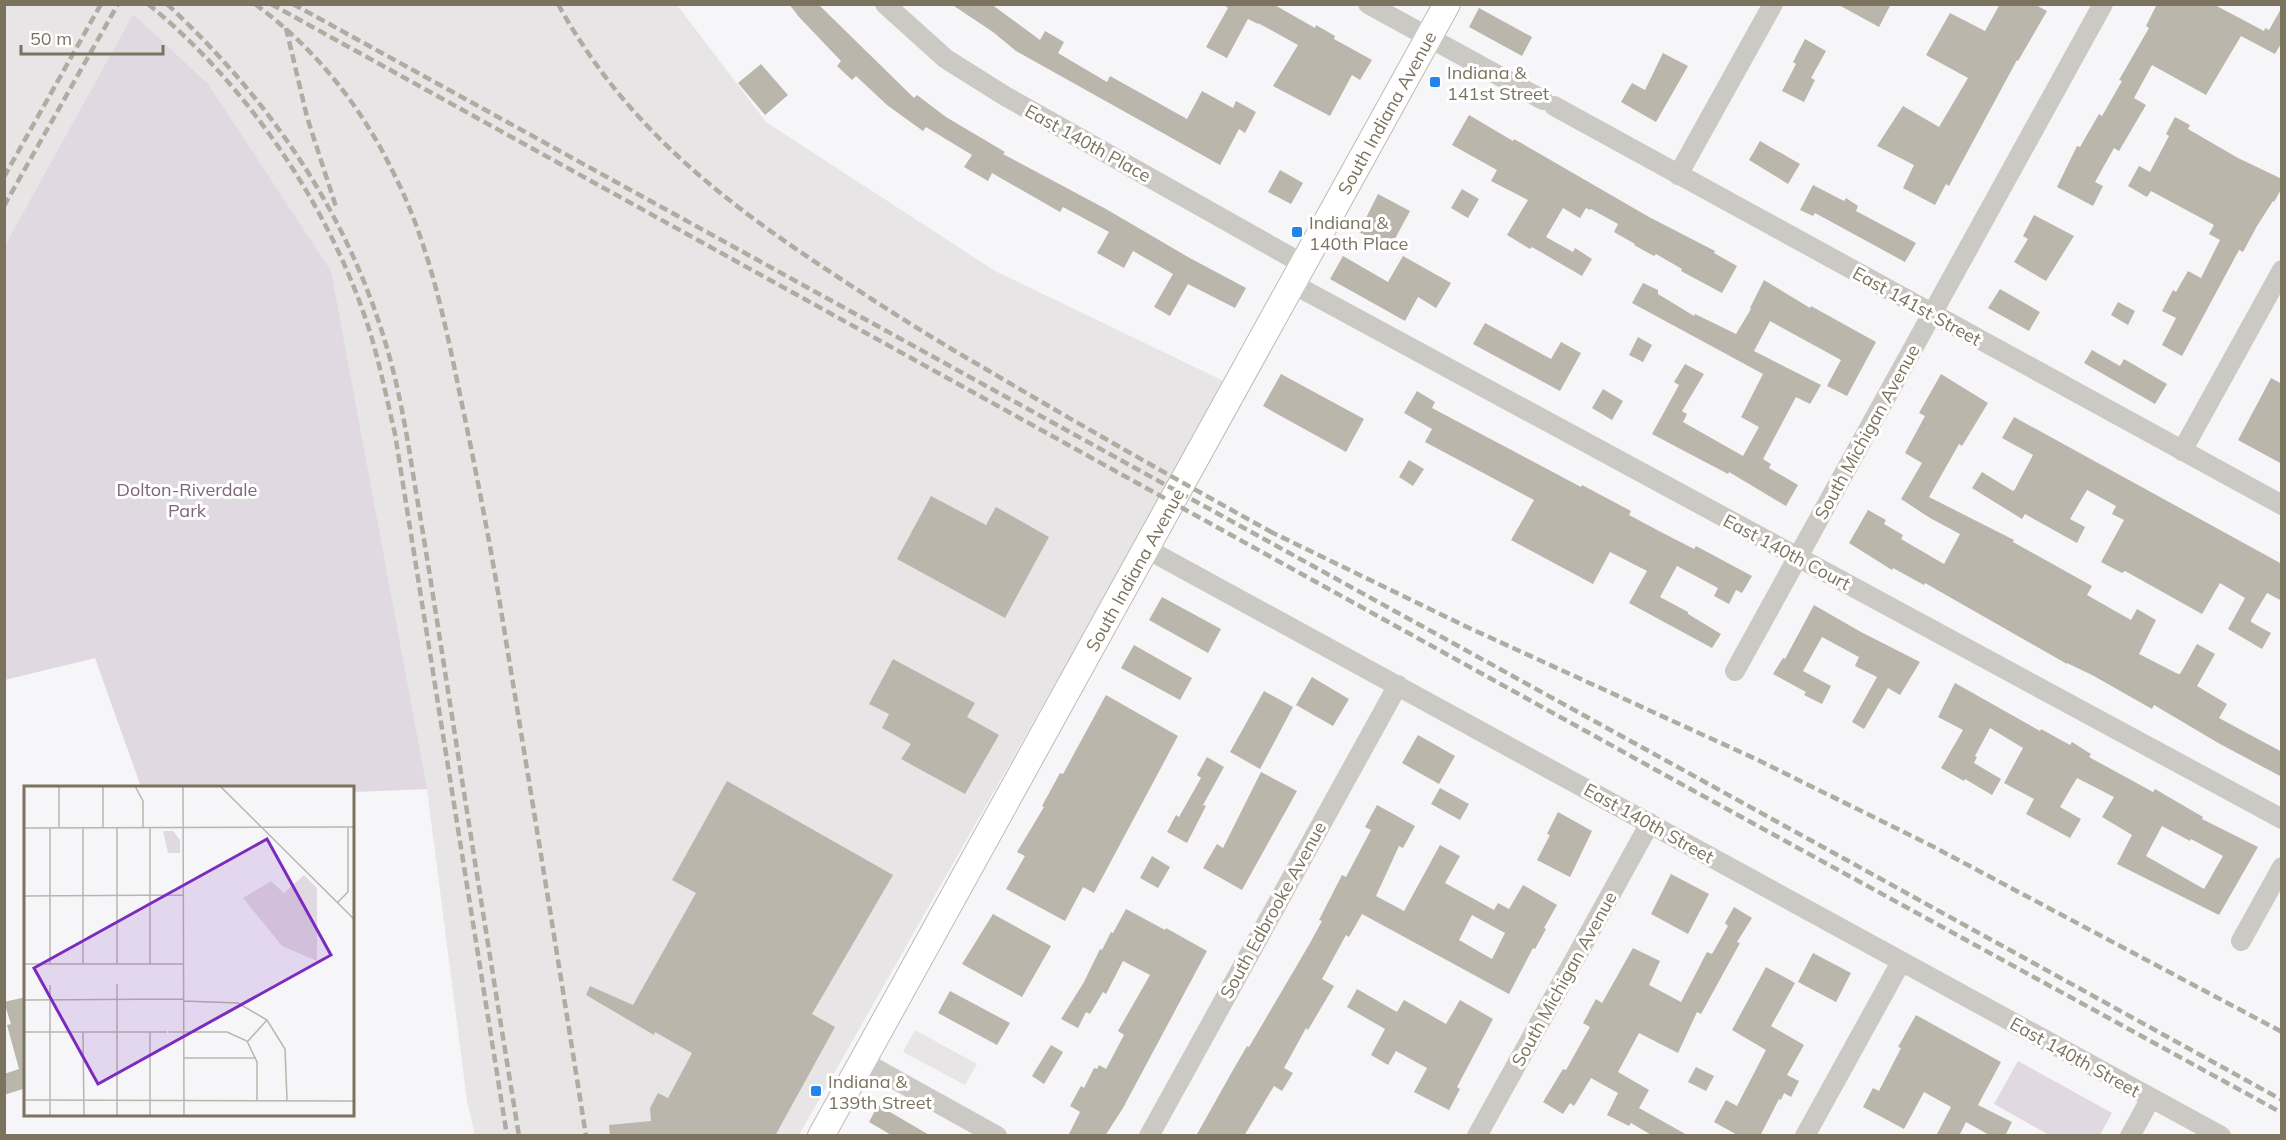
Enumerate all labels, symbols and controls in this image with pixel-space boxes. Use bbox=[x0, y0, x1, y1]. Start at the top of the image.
scale bar bbox=[21, 18, 164, 56]
text: 50 m bbox=[30, 27, 72, 50]
street label: South Indiana Avenue bbox=[1333, 27, 1441, 199]
place label: Indiana & 141st Street bbox=[1447, 61, 1549, 105]
marker: Indiana & 141st Street bbox=[1428, 75, 1442, 89]
street label: East 140th Place bbox=[1021, 99, 1155, 187]
place label: Indiana & 140th Place bbox=[1309, 211, 1408, 255]
marker: Indiana & 140th Place bbox=[1290, 225, 1304, 239]
street label: East 141st Street bbox=[1849, 261, 1985, 351]
street label: South Michigan Avenue bbox=[1809, 340, 1925, 524]
park label: Dolton-Riverdale Park bbox=[117, 478, 257, 522]
street label: South Indiana Avenue bbox=[1081, 484, 1189, 656]
street label: East 140th Court bbox=[1719, 509, 1855, 595]
street label: East 140th Street bbox=[1580, 778, 1718, 868]
inset map bbox=[24, 786, 354, 1116]
street label: South Edbrooke Avenue bbox=[1215, 818, 1331, 1002]
street label: South Michigan Avenue bbox=[1506, 887, 1622, 1071]
street label: East 140th Street bbox=[2006, 1012, 2144, 1102]
place label: Indiana & 139th Street bbox=[828, 1070, 932, 1114]
marker: Indiana & 139th Street bbox=[809, 1084, 823, 1098]

